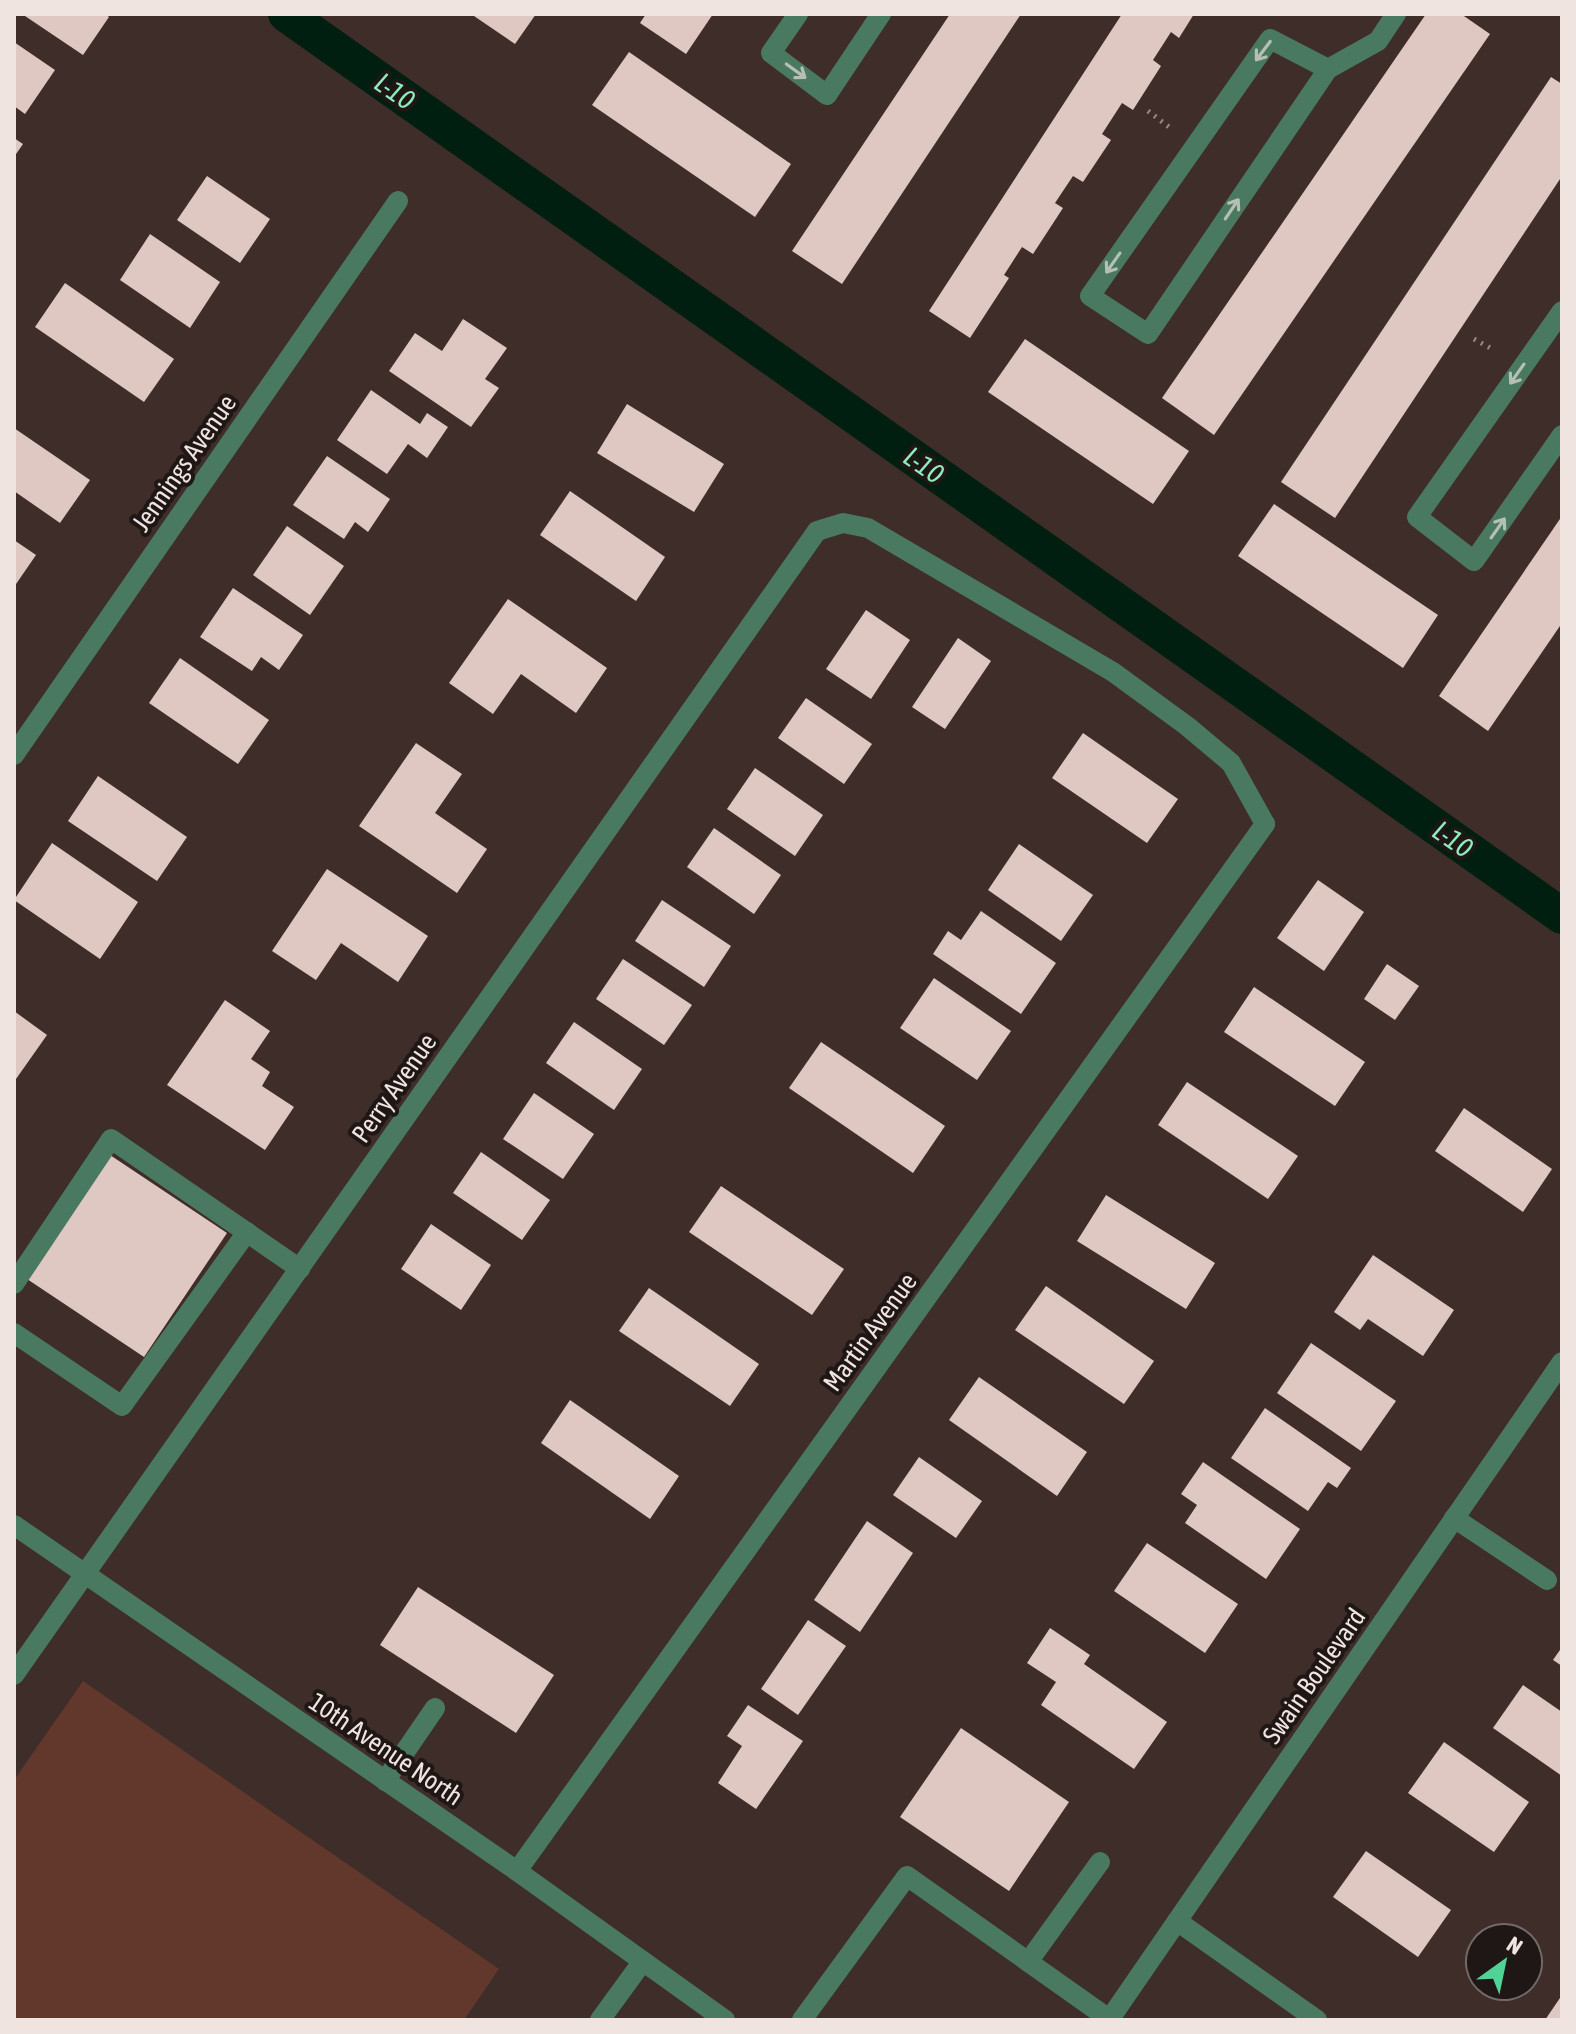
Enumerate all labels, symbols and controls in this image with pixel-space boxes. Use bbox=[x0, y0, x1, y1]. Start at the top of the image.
one-way arrow bbox=[1255, 40, 1272, 61]
one-way arrow bbox=[784, 63, 806, 79]
water label: L-10 bbox=[369, 66, 421, 116]
one-way arrow bbox=[1224, 199, 1240, 221]
one-way arrow bbox=[1105, 252, 1121, 274]
one-way arrow bbox=[1509, 363, 1525, 385]
street label: Jennings Avenue bbox=[126, 389, 242, 537]
water label: L-10 bbox=[898, 440, 950, 490]
one-way arrow bbox=[1490, 517, 1506, 539]
water label: L-10 bbox=[1427, 814, 1479, 864]
street label: Perry Avenue bbox=[346, 1028, 442, 1148]
street label: Martin Avenue bbox=[817, 1267, 923, 1397]
street label: Swain Boulevard bbox=[1256, 1603, 1372, 1749]
street label: 10th Avenue North bbox=[304, 1687, 468, 1811]
north arrow bbox=[1464, 1922, 1544, 2002]
text: N bbox=[1502, 1931, 1527, 1960]

